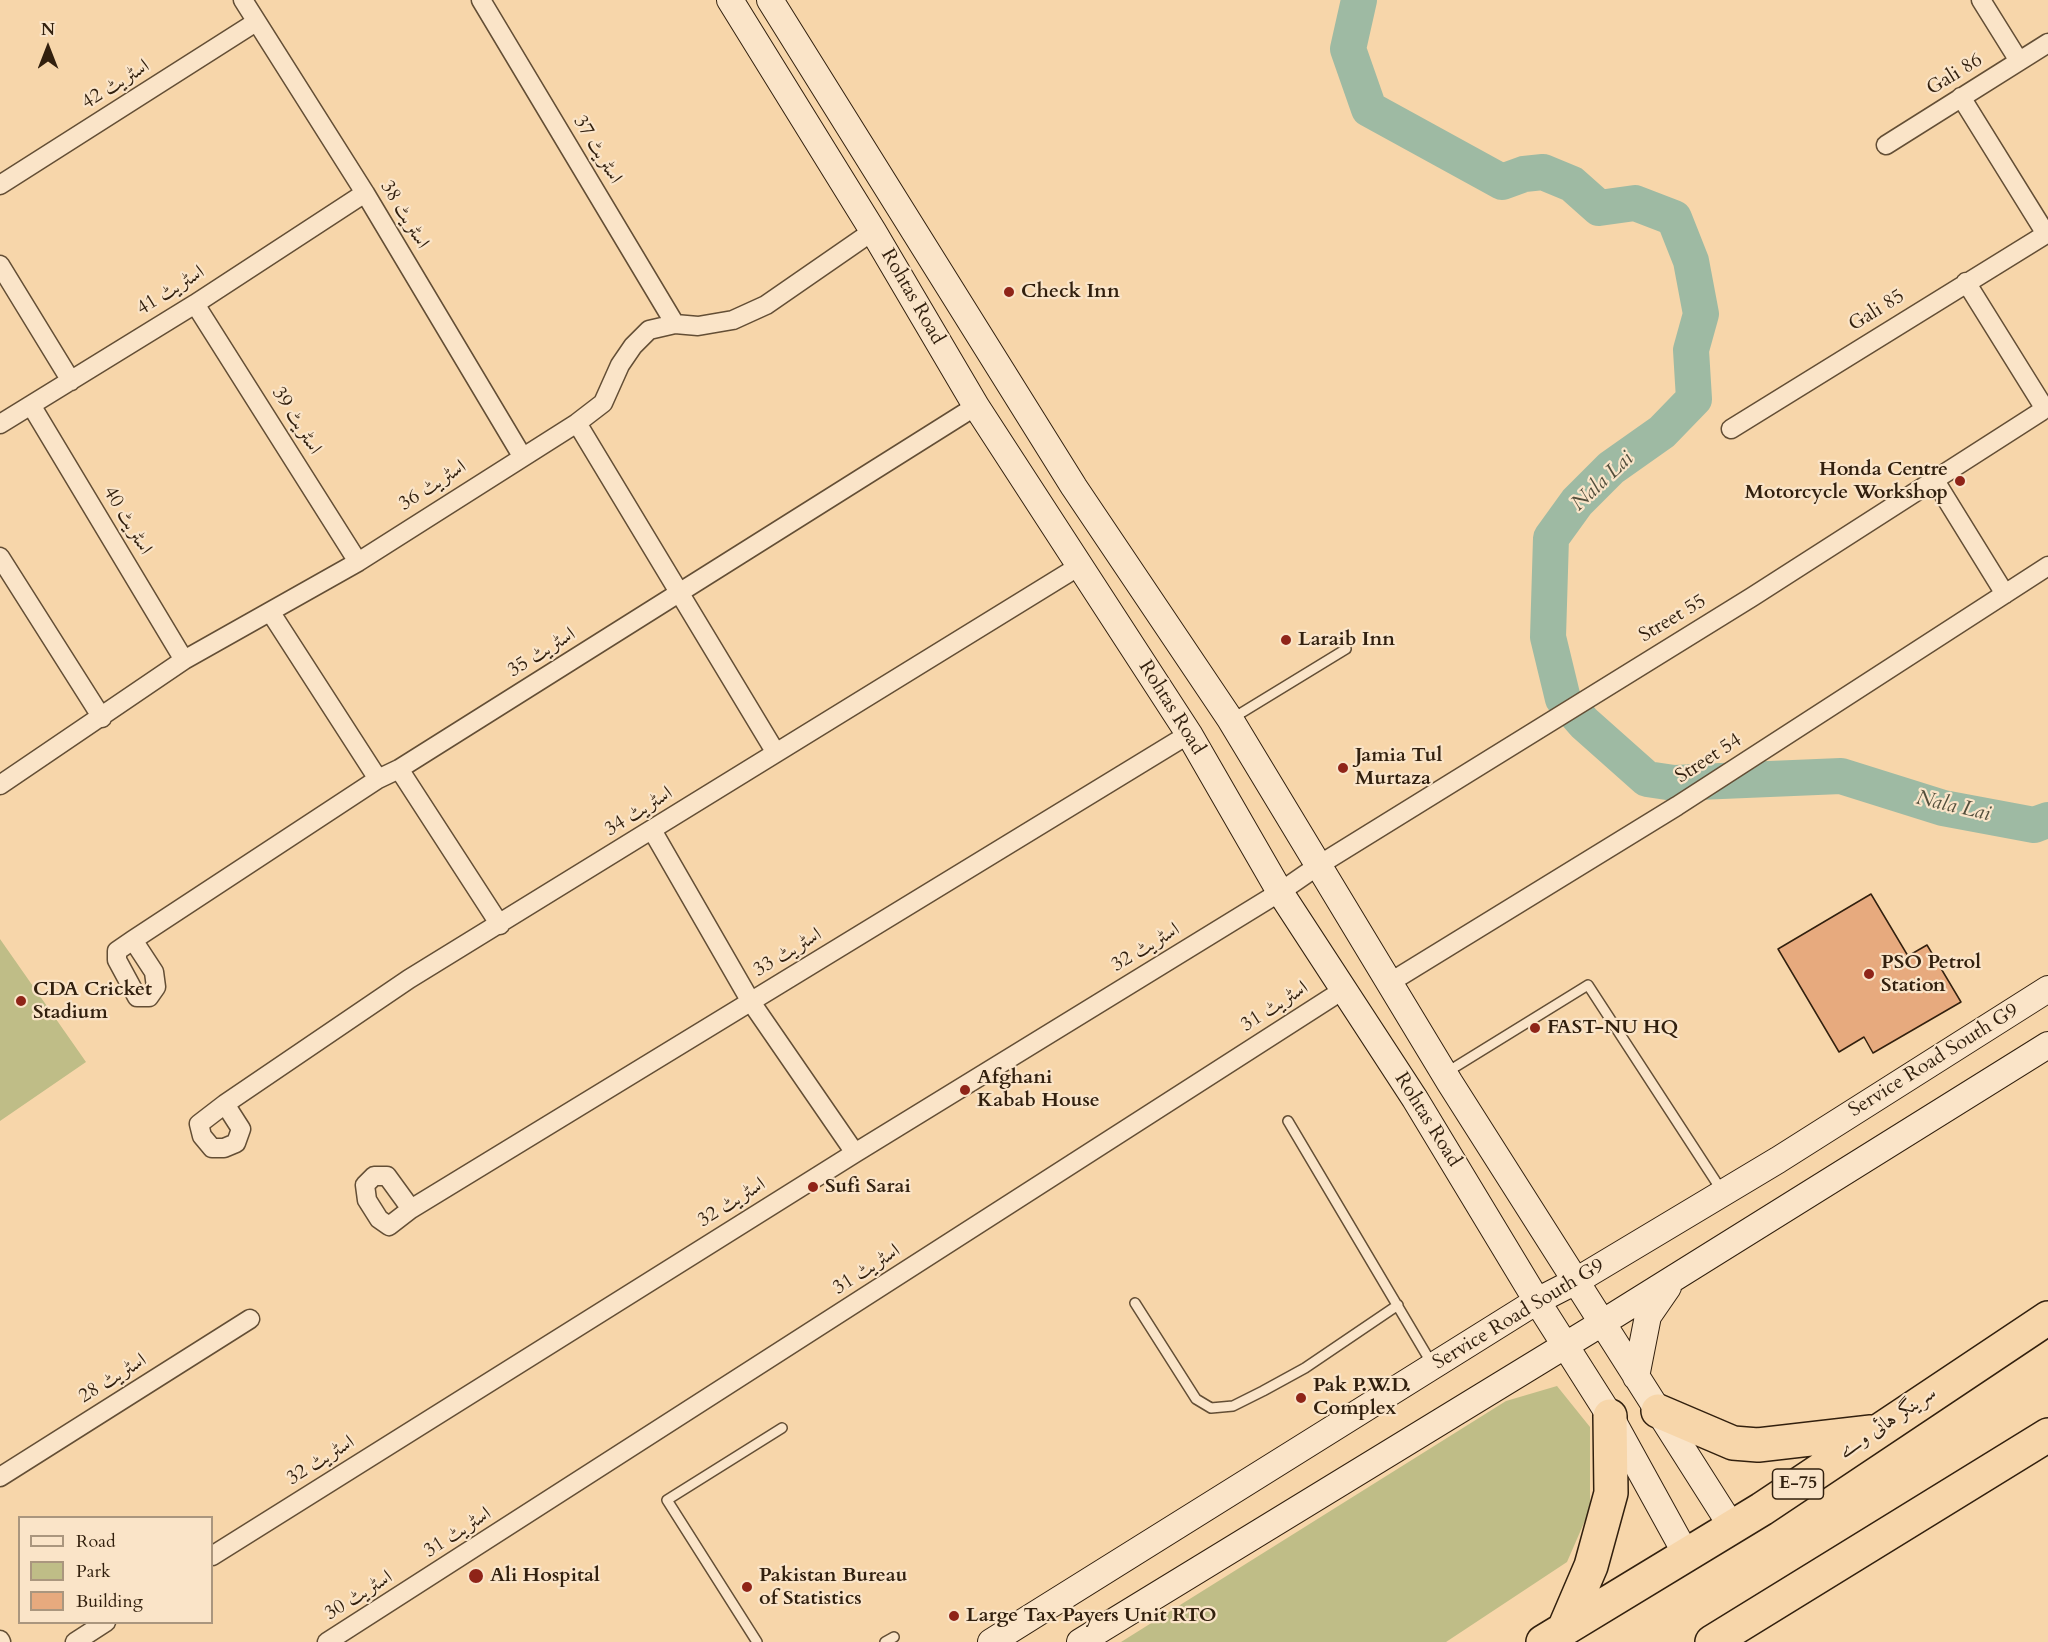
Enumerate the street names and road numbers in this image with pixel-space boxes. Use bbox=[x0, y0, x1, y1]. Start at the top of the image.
street label: Gali 86 bbox=[1923, 49, 1987, 101]
street label: اسٹریٹ 42 bbox=[78, 55, 154, 115]
street label: اسٹریٹ 37 bbox=[567, 111, 627, 189]
street label: اسٹریٹ 38 bbox=[374, 176, 434, 254]
street label: Rohtas Road bbox=[875, 245, 949, 349]
street label: اسٹریٹ 41 bbox=[133, 261, 209, 321]
street label: Gali 85 bbox=[1845, 285, 1909, 337]
street label: اسٹریٹ 39 bbox=[266, 383, 326, 459]
street label: اسٹریٹ 36 bbox=[395, 455, 471, 517]
street label: اسٹریٹ 40 bbox=[97, 482, 157, 560]
street label: Street 55 bbox=[1635, 590, 1711, 648]
street label: اسٹریٹ 35 bbox=[504, 623, 580, 683]
street label: Rohtas Road bbox=[1133, 656, 1209, 760]
street label: Street 54 bbox=[1671, 729, 1747, 789]
street label: اسٹریٹ 34 bbox=[601, 782, 677, 842]
street label: اسٹریٹ 32 bbox=[1107, 918, 1185, 978]
street label: اسٹریٹ 33 bbox=[749, 923, 827, 983]
street label: اسٹریٹ 31 bbox=[1237, 976, 1313, 1038]
street label: Service Road South G9 bbox=[1845, 999, 2023, 1123]
street label: Rohtas Road bbox=[1389, 1068, 1465, 1172]
street label: اسٹریٹ 32 bbox=[694, 1173, 770, 1233]
street label: اسٹریٹ 31 bbox=[829, 1239, 905, 1301]
street label: Service Road South G9 bbox=[1429, 1254, 1609, 1376]
street label: اسٹریٹ 28 bbox=[75, 1349, 151, 1409]
street label: سرینگر ہائی وے bbox=[1835, 1382, 1941, 1464]
street label: اسٹریٹ 32 bbox=[283, 1431, 359, 1491]
road number: E-75 bbox=[1772, 1469, 1824, 1499]
street label: اسٹریٹ 31 bbox=[420, 1502, 496, 1564]
street label: اسٹریٹ 30 bbox=[321, 1566, 397, 1626]

